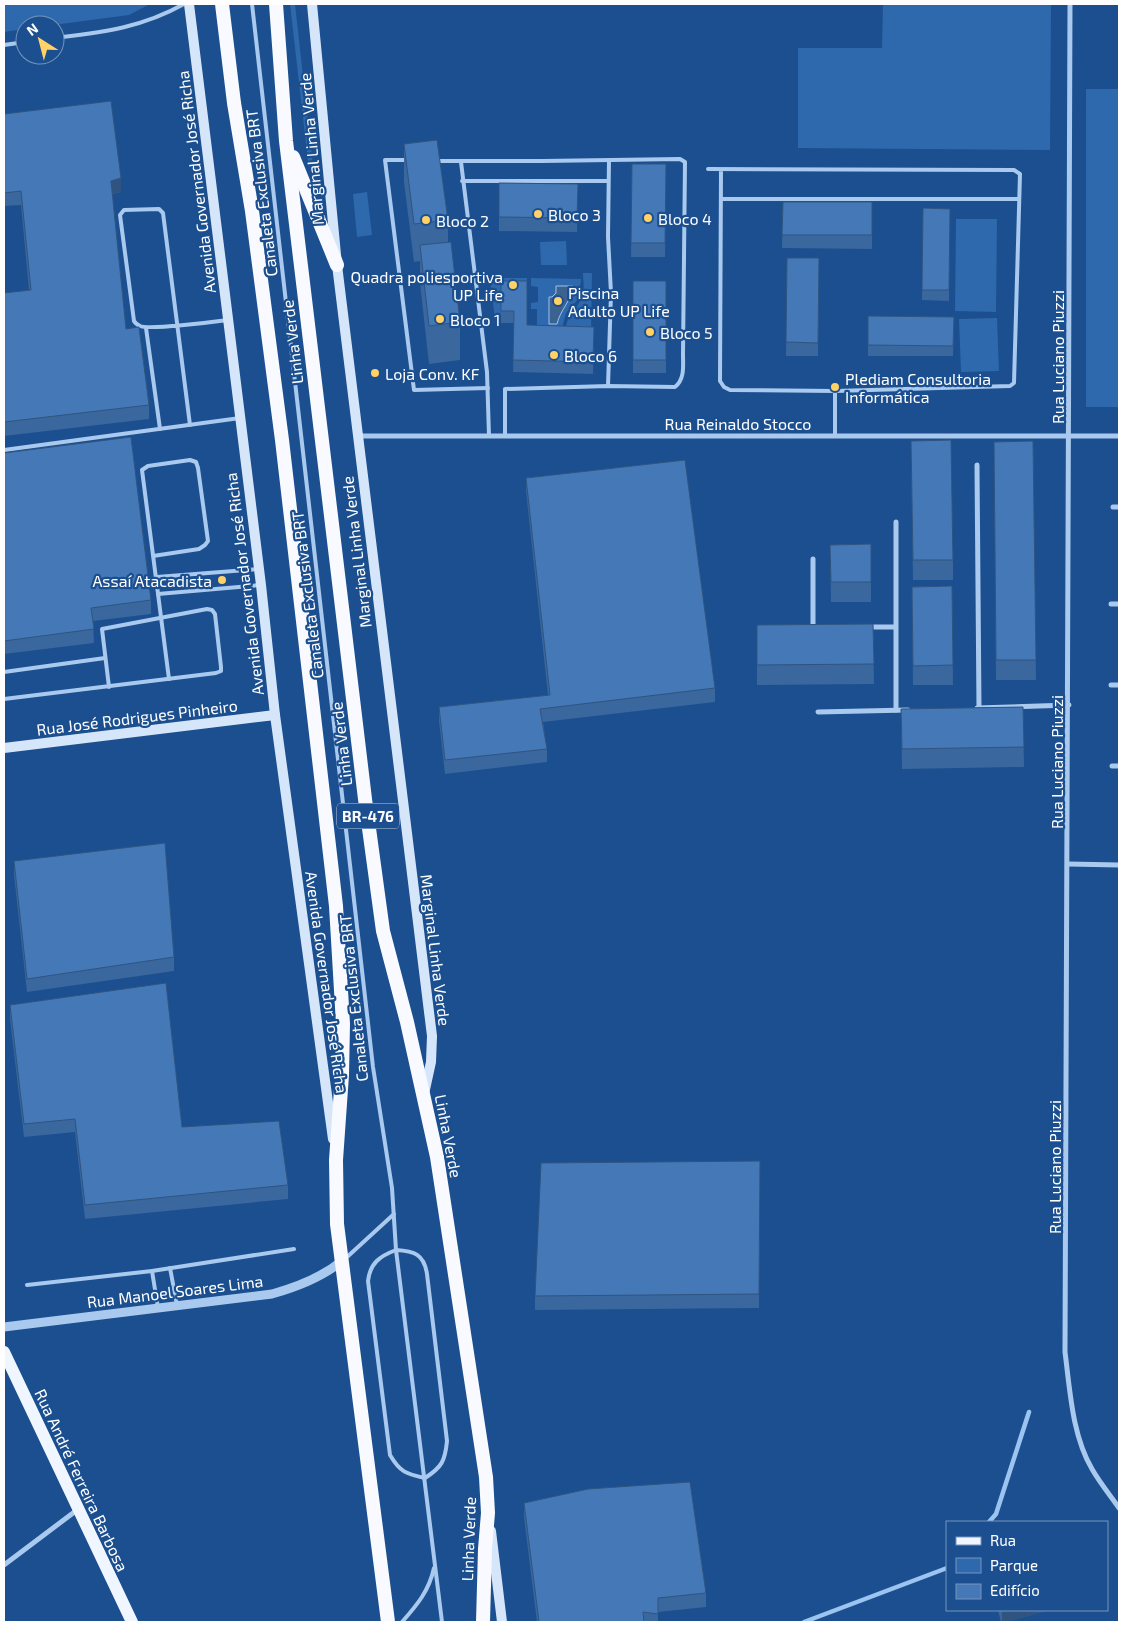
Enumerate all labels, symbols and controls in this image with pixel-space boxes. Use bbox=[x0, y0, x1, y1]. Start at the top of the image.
north arrow bbox=[15, 15, 65, 65]
text: N bbox=[23, 19, 41, 39]
street label: Avenida Governador José Richa bbox=[173, 70, 219, 294]
street label: Marginal Linha Verde bbox=[295, 72, 327, 226]
street label: Canaleta Exclusiva BRT bbox=[241, 108, 281, 278]
place label: Bloco 3 bbox=[548, 205, 601, 224]
marker: Bloco 3 bbox=[532, 208, 544, 220]
place label: Bloco 4 bbox=[658, 209, 712, 228]
place label: Bloco 2 bbox=[436, 211, 489, 230]
marker: Bloco 4 bbox=[642, 212, 654, 224]
marker: Bloco 2 bbox=[420, 214, 432, 226]
place label: Quadra poliesportiva UP Life bbox=[351, 267, 503, 304]
marker: Quadra poliesportiva UP Life bbox=[507, 279, 519, 291]
place label: Piscina Adulto UP Life bbox=[568, 283, 670, 320]
street label: Rua Luciano Piuzzi bbox=[1048, 290, 1067, 424]
marker: Piscina Adulto UP Life bbox=[552, 295, 564, 307]
street label: Linha Verde bbox=[277, 299, 307, 385]
place label: Bloco 1 bbox=[450, 310, 500, 329]
marker: Bloco 1 bbox=[434, 313, 446, 325]
place label: Bloco 5 bbox=[660, 323, 713, 342]
marker: Bloco 5 bbox=[644, 326, 656, 338]
place label: Bloco 6 bbox=[564, 346, 617, 365]
marker: Bloco 6 bbox=[548, 349, 560, 361]
place label: Loja Conv. KF bbox=[385, 364, 480, 384]
marker: Loja Conv. KF bbox=[369, 367, 381, 379]
place label: Plediam Consultoria Informática bbox=[845, 369, 991, 406]
marker: Plediam Consultoria Informática bbox=[829, 381, 841, 393]
street label: Rua Reinaldo Stocco bbox=[665, 414, 811, 433]
street label: Avenida Governador José Richa bbox=[221, 472, 267, 696]
street label: Marginal Linha Verde bbox=[337, 475, 375, 629]
street label: Canaleta Exclusiva BRT bbox=[287, 510, 327, 680]
place label: Assaí Atacadista bbox=[92, 571, 212, 590]
marker: Assaí Atacadista bbox=[216, 574, 228, 586]
street label: Rua José Rodrigues Pinheiro bbox=[35, 695, 239, 739]
street label: Rua Luciano Piuzzi bbox=[1047, 695, 1066, 829]
street label: Linha Verde bbox=[326, 701, 356, 787]
road number: BR-476 bbox=[337, 804, 399, 828]
street label: Avenida Governador José Richa bbox=[302, 870, 352, 1094]
street label: Marginal Linha Verde bbox=[417, 873, 455, 1027]
street label: Canaleta Exclusiva BRT bbox=[335, 913, 371, 1083]
street label: Linha Verde bbox=[432, 1093, 466, 1179]
street label: Rua Luciano Piuzzi bbox=[1045, 1100, 1064, 1234]
street label: Rua Manoel Soares Lima bbox=[86, 1271, 264, 1311]
street label: Rua André Ferreira Barbosa bbox=[31, 1386, 133, 1574]
street label: Linha Verde bbox=[457, 1496, 479, 1582]
legend bbox=[946, 1521, 1108, 1611]
text: Rua bbox=[990, 1531, 1016, 1549]
text: Parque bbox=[990, 1556, 1038, 1574]
text: Edifício bbox=[990, 1581, 1040, 1599]

